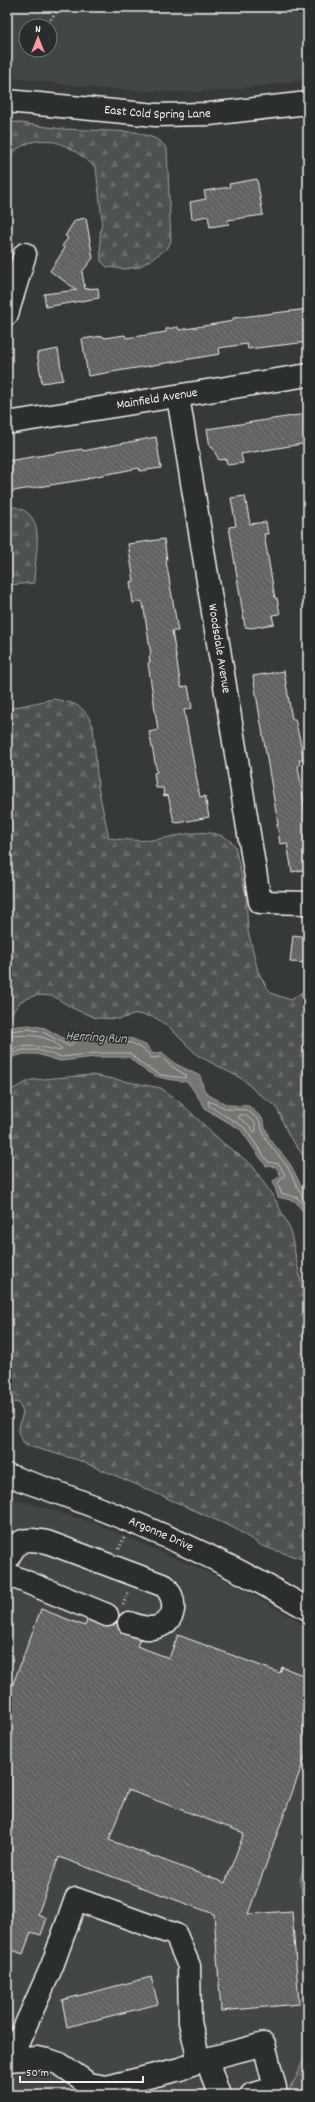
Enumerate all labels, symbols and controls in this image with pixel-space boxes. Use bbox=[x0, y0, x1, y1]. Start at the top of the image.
north arrow bbox=[18, 18, 58, 58]
text: N bbox=[35, 22, 41, 38]
street label: East Cold Spring Lane bbox=[103, 101, 211, 125]
street label: Mainfield Avenue bbox=[115, 383, 199, 415]
street label: Woodsdale Avenue bbox=[202, 603, 236, 695]
water label: Herring Run bbox=[65, 1026, 128, 1050]
street label: Argonne Drive bbox=[126, 1512, 197, 1557]
scale bar bbox=[20, 2058, 143, 2084]
text: 50 m bbox=[26, 2065, 49, 2082]

